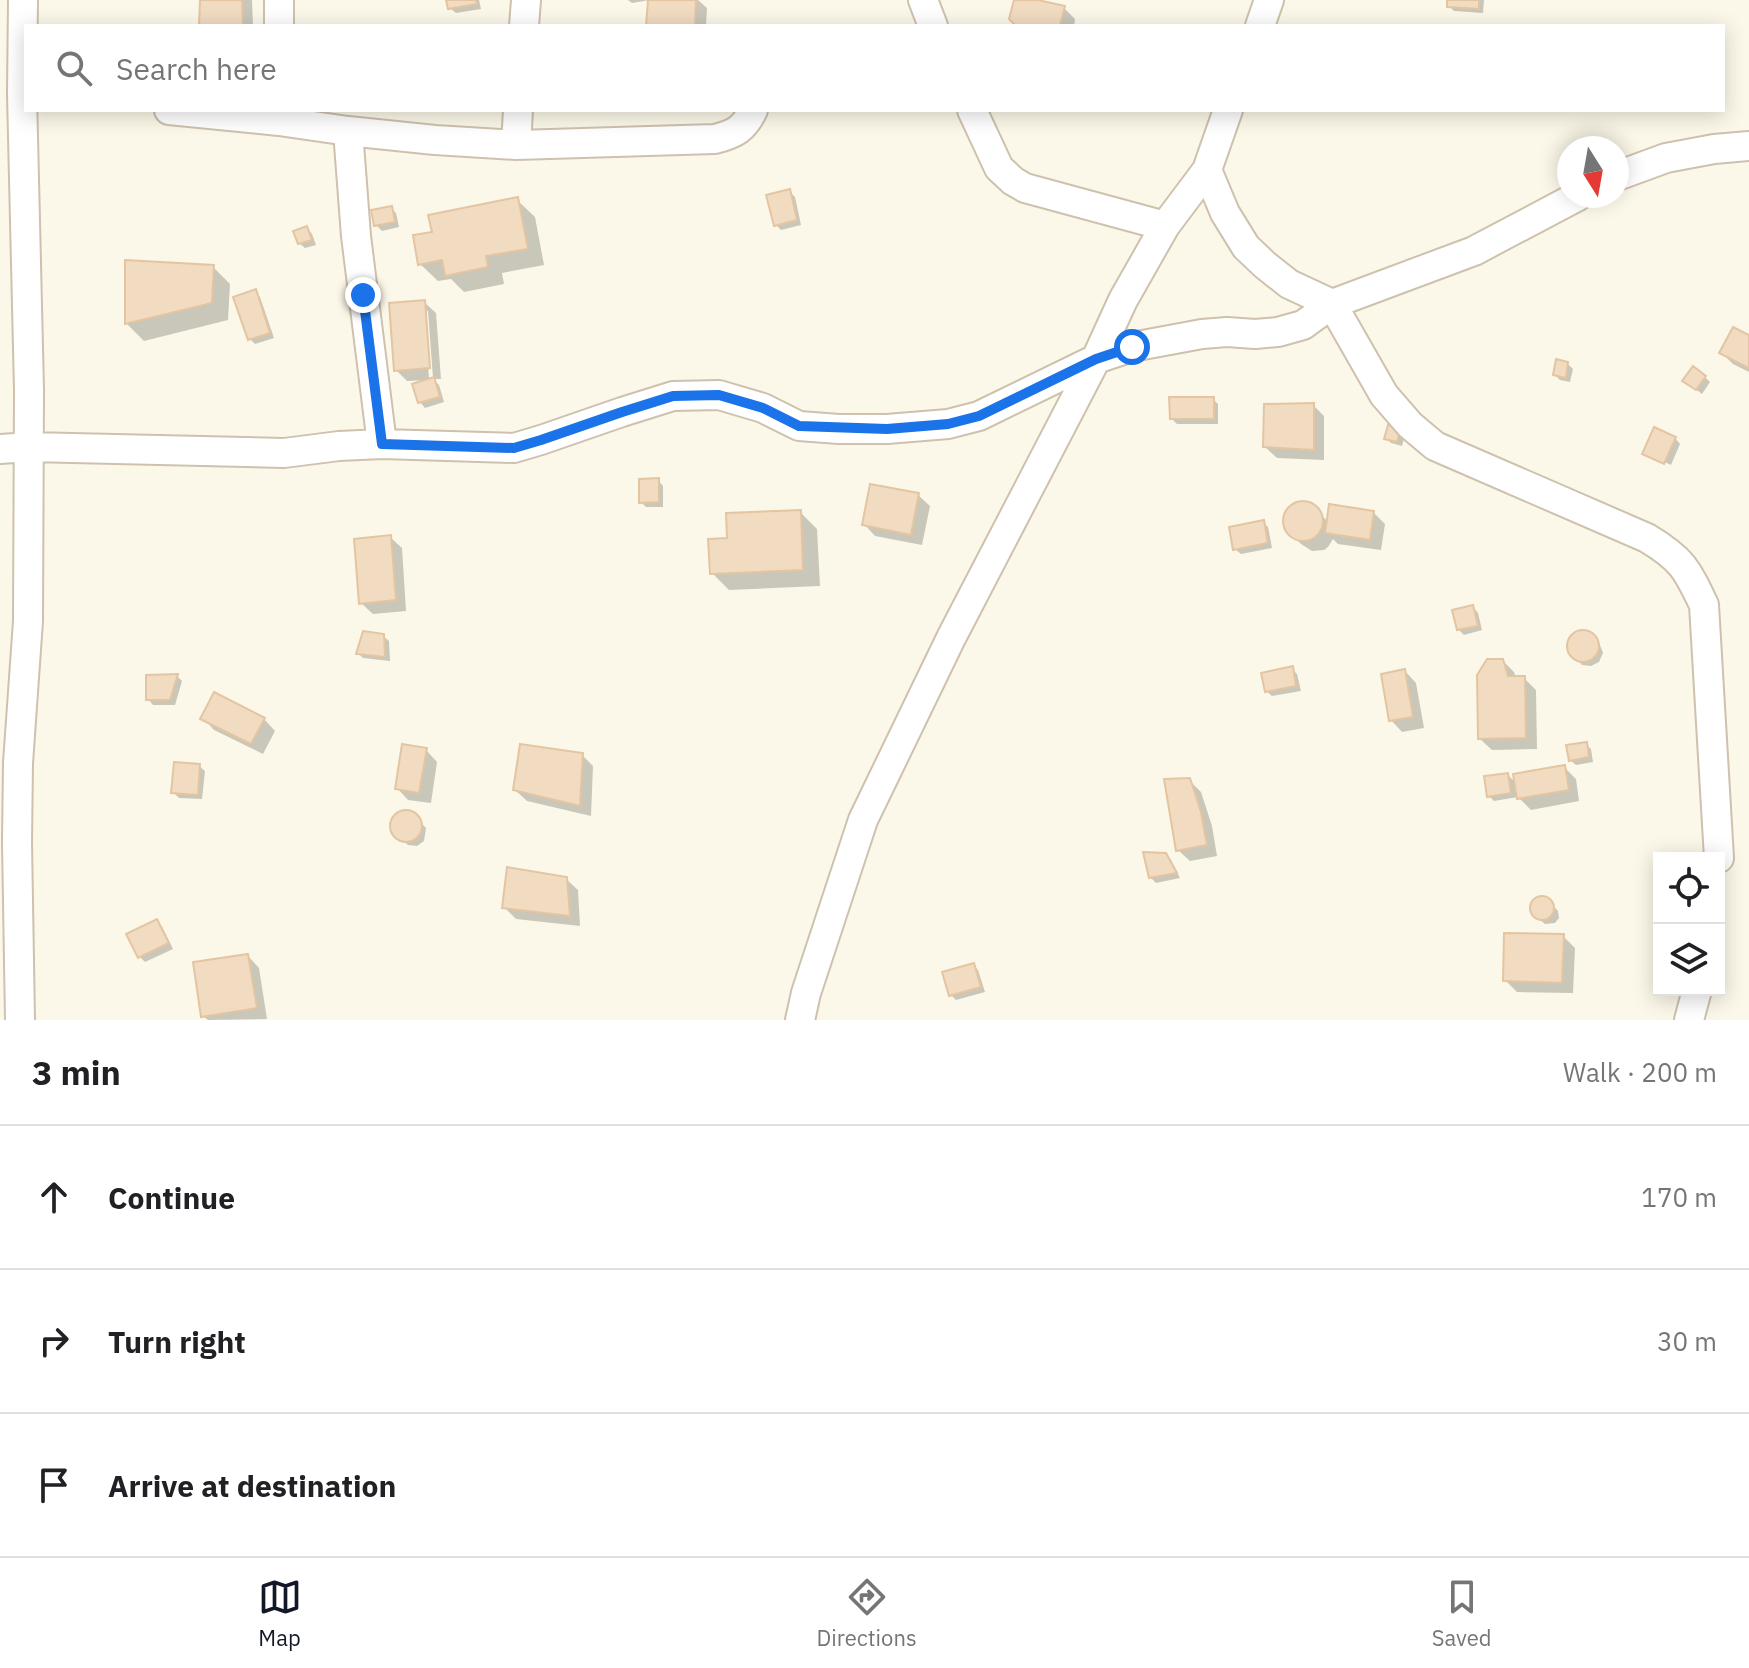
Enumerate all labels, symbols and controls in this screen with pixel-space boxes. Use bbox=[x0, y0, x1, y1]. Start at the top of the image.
search box bbox=[24, 24, 1725, 112]
icon: search bbox=[52, 46, 96, 90]
text: Search here bbox=[116, 49, 277, 88]
north arrow bbox=[1557, 136, 1629, 208]
route end bbox=[345, 277, 381, 313]
route start bbox=[1114, 329, 1150, 365]
map controls bbox=[1653, 852, 1725, 996]
button: locate bbox=[1653, 852, 1725, 924]
button: layers bbox=[1653, 924, 1725, 996]
text: 3 min bbox=[32, 1050, 121, 1094]
text: Walk · 200 m bbox=[1563, 1055, 1717, 1089]
icon: ahead bbox=[32, 1175, 76, 1219]
text: Continue bbox=[108, 1178, 235, 1217]
text: 170 m bbox=[1641, 1180, 1717, 1214]
icon: right bbox=[32, 1319, 76, 1363]
text: Turn right bbox=[108, 1322, 246, 1361]
text: 30 m bbox=[1657, 1324, 1717, 1358]
icon: arrive bbox=[32, 1463, 76, 1507]
text: Arrive at destination bbox=[108, 1466, 396, 1505]
tab: Map bbox=[258, 1575, 302, 1652]
tab: Directions bbox=[817, 1575, 917, 1652]
tab: Saved bbox=[1432, 1575, 1491, 1652]

